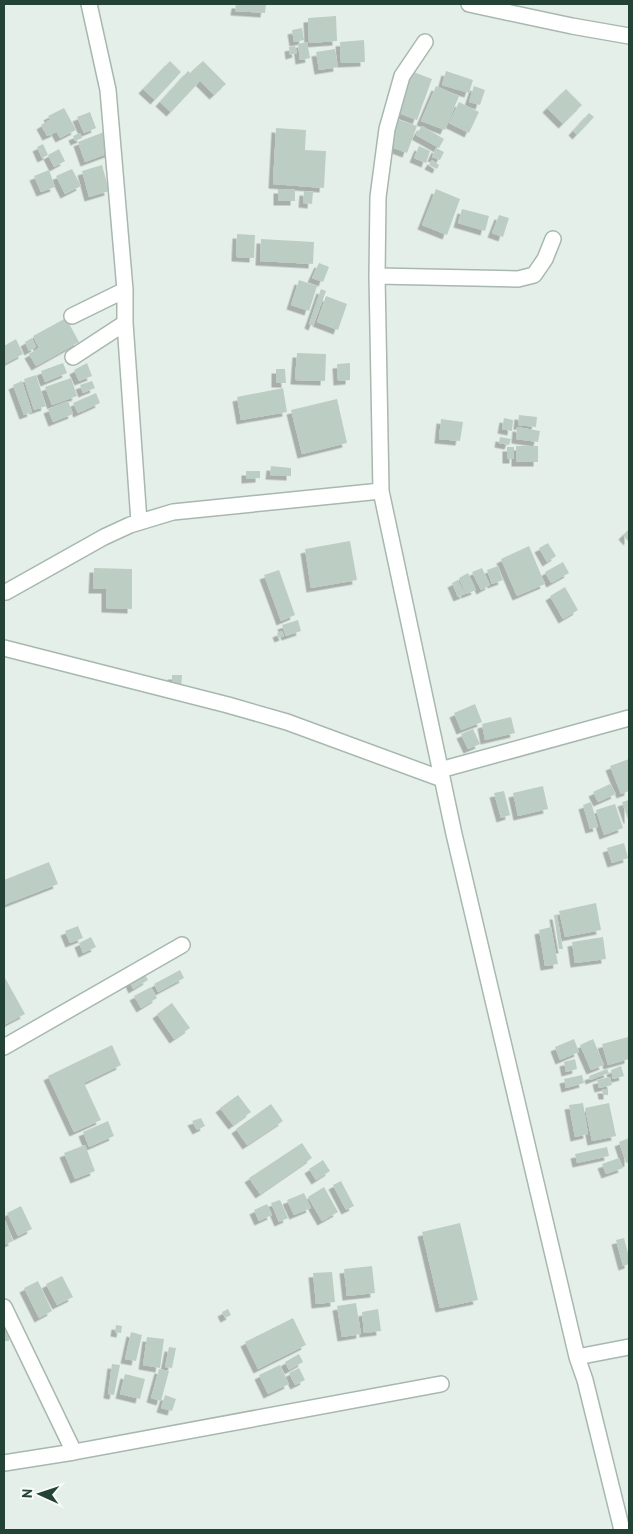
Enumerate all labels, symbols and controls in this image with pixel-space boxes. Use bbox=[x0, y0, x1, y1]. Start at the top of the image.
north arrow bbox=[15, 1469, 65, 1519]
text: N bbox=[18, 1488, 36, 1498]

